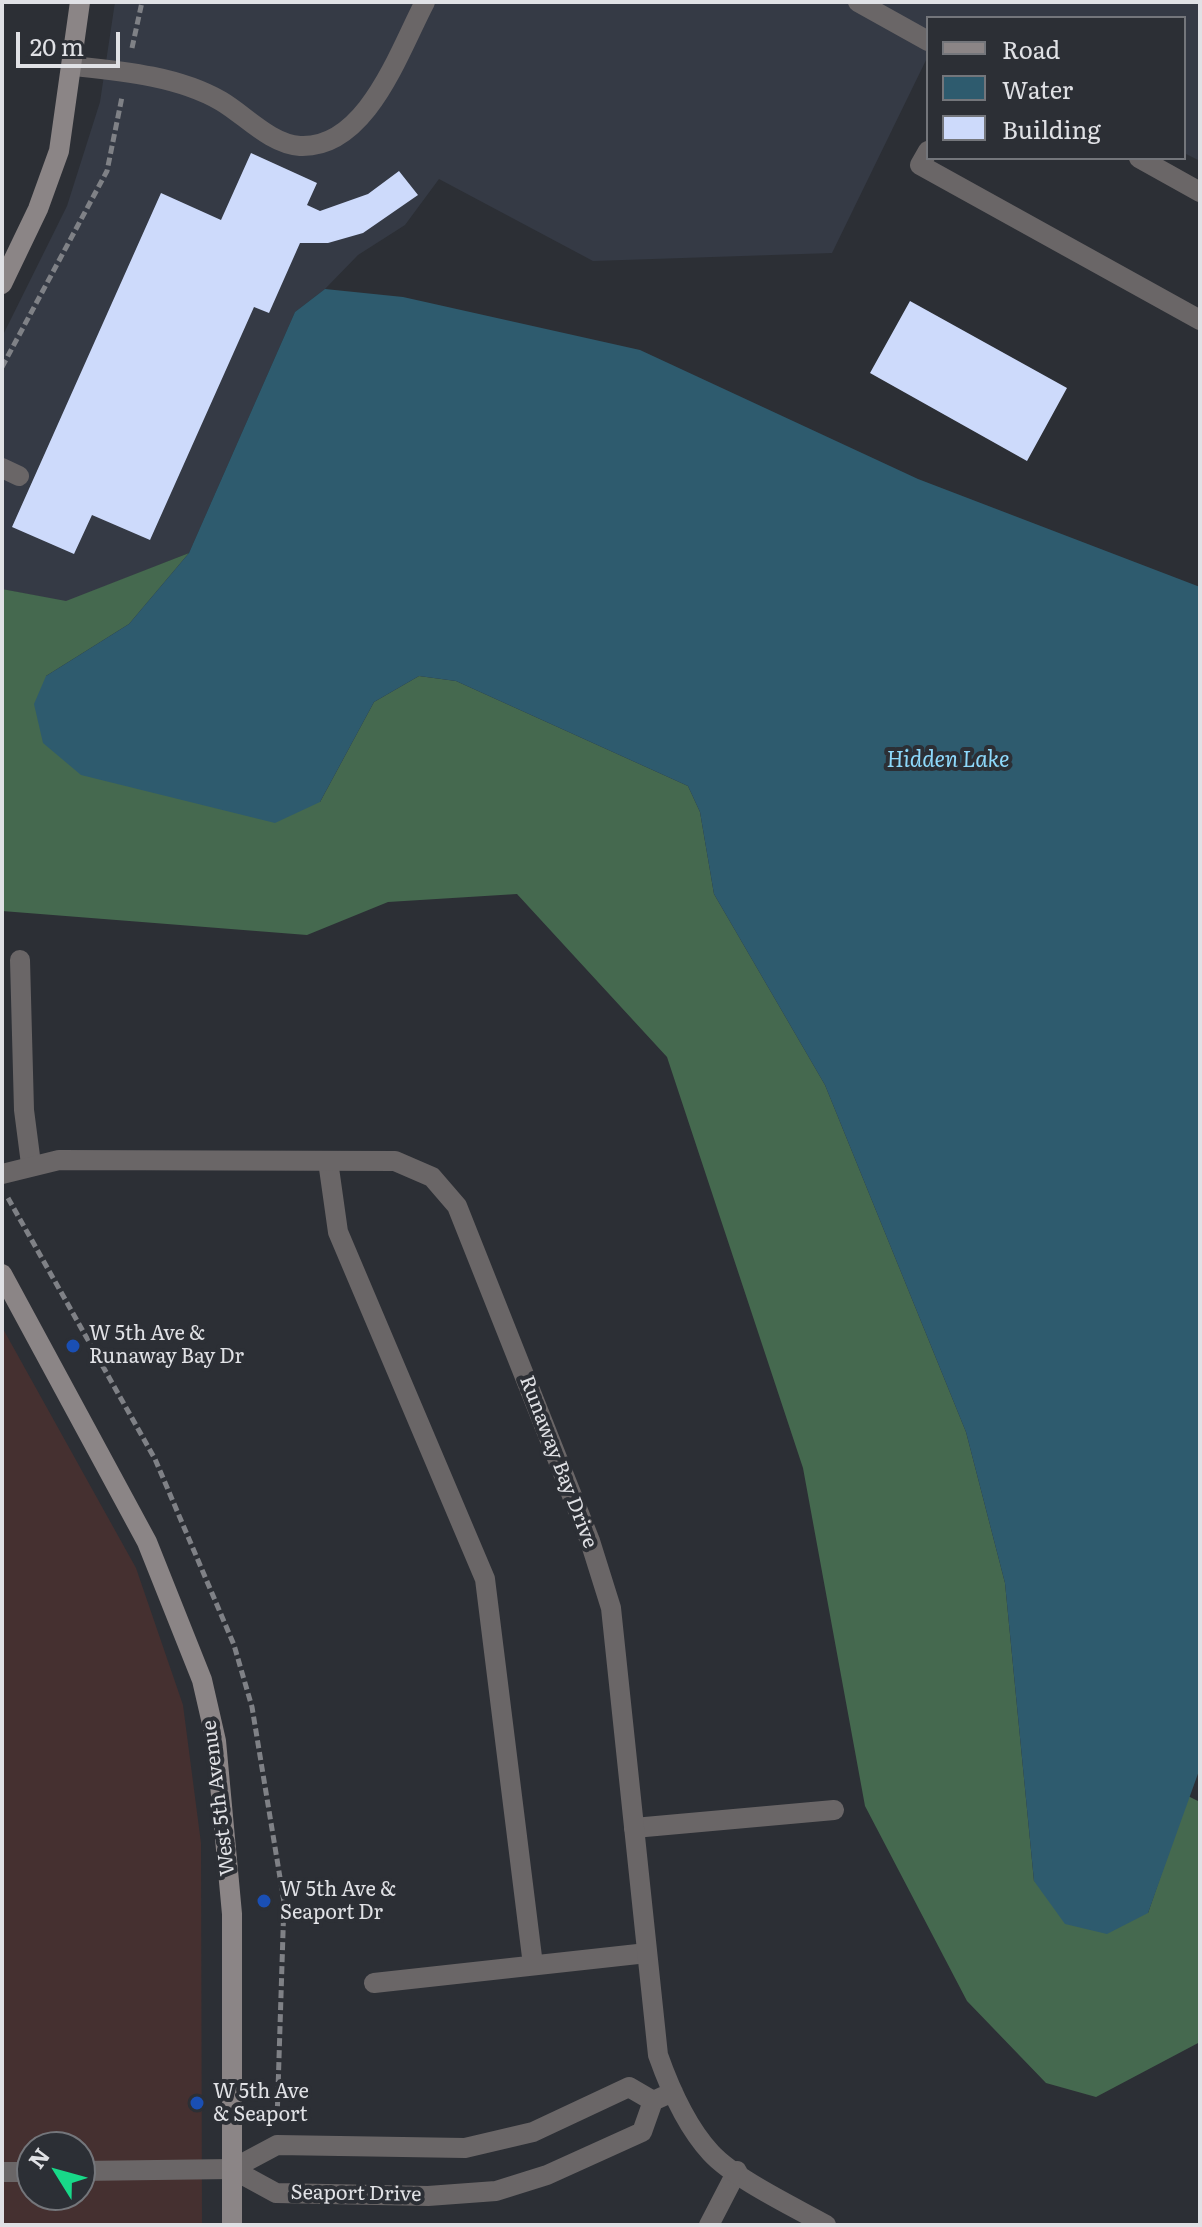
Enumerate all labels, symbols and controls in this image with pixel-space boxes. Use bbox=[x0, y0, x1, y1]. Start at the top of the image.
scale bar bbox=[20, 16, 124, 66]
legend bbox=[926, 16, 1186, 160]
text: 20 m bbox=[30, 28, 84, 63]
text: Road bbox=[1002, 31, 1060, 66]
text: Water bbox=[1002, 71, 1073, 106]
text: Building bbox=[1002, 111, 1101, 146]
water label: Hidden Lake bbox=[886, 748, 1010, 774]
place label: W 5th Ave & Runaway Bay Dr bbox=[89, 1322, 244, 1369]
marker: W 5th Ave & Runaway Bay Dr bbox=[64, 1337, 82, 1355]
street label: Runaway Bay Drive bbox=[514, 1372, 602, 1552]
street label: West 5th Avenue bbox=[198, 1719, 240, 1877]
place label: W 5th Ave & Seaport Dr bbox=[280, 1878, 396, 1925]
marker: W 5th Ave & Seaport Dr bbox=[255, 1892, 273, 1910]
place label: W 5th Ave & Seaport bbox=[213, 2080, 309, 2127]
marker: W 5th Ave & Seaport bbox=[188, 2094, 206, 2112]
north arrow bbox=[16, 2131, 96, 2211]
text: N bbox=[19, 2140, 57, 2175]
street label: Seaport Drive bbox=[290, 2181, 422, 2207]

